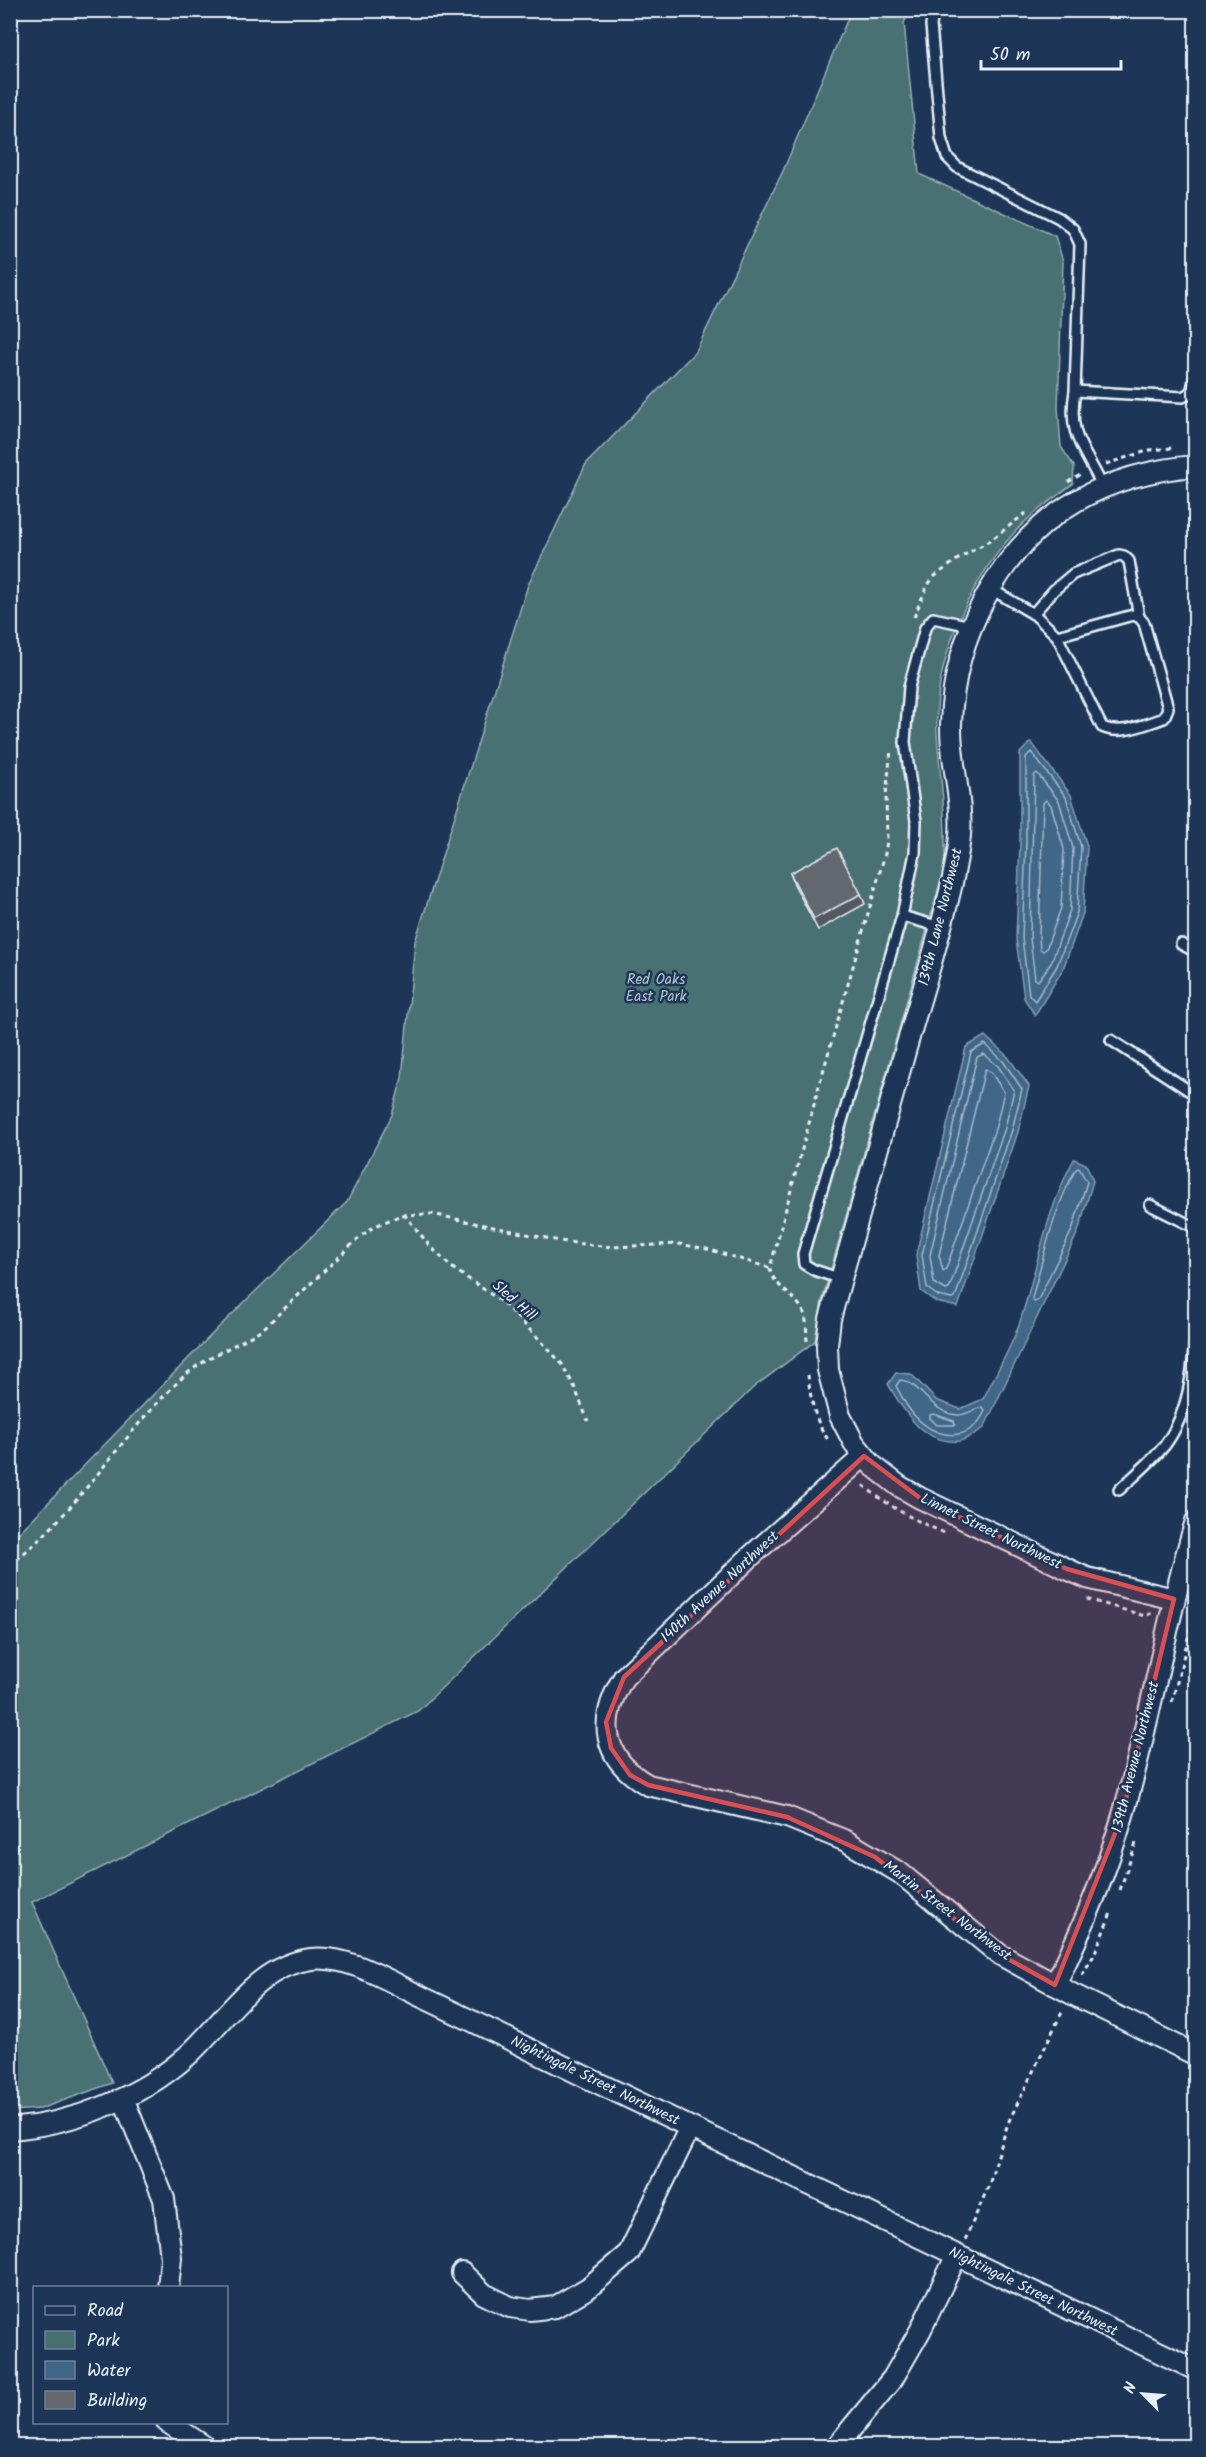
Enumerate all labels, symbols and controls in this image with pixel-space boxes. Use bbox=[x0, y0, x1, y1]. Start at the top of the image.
scale bar bbox=[981, 33, 1120, 71]
text: 50 m bbox=[990, 41, 1030, 70]
street label: 139th Lane Northwest bbox=[912, 845, 970, 988]
park label: Red Oaks East Park bbox=[625, 968, 688, 1009]
street label: Sled Hill bbox=[486, 1275, 542, 1328]
street label: Linnet Street Northwest bbox=[916, 1487, 1066, 1577]
street label: 140th Avenue Northwest bbox=[655, 1525, 785, 1649]
street label: 139th Avenue Northwest bbox=[1106, 1679, 1166, 1835]
street label: Martin Street Northwest bbox=[877, 1854, 1017, 1968]
street label: Nightingale Street Northwest bbox=[506, 2030, 684, 2133]
street label: Nightingale Street Northwest bbox=[944, 2241, 1122, 2344]
legend bbox=[33, 2286, 228, 2424]
text: Road bbox=[87, 2297, 124, 2326]
text: Park bbox=[87, 2327, 120, 2356]
text: Water bbox=[87, 2357, 132, 2386]
north arrow bbox=[1113, 2364, 1173, 2424]
text: N bbox=[1117, 2378, 1144, 2398]
text: Building bbox=[87, 2387, 147, 2416]

